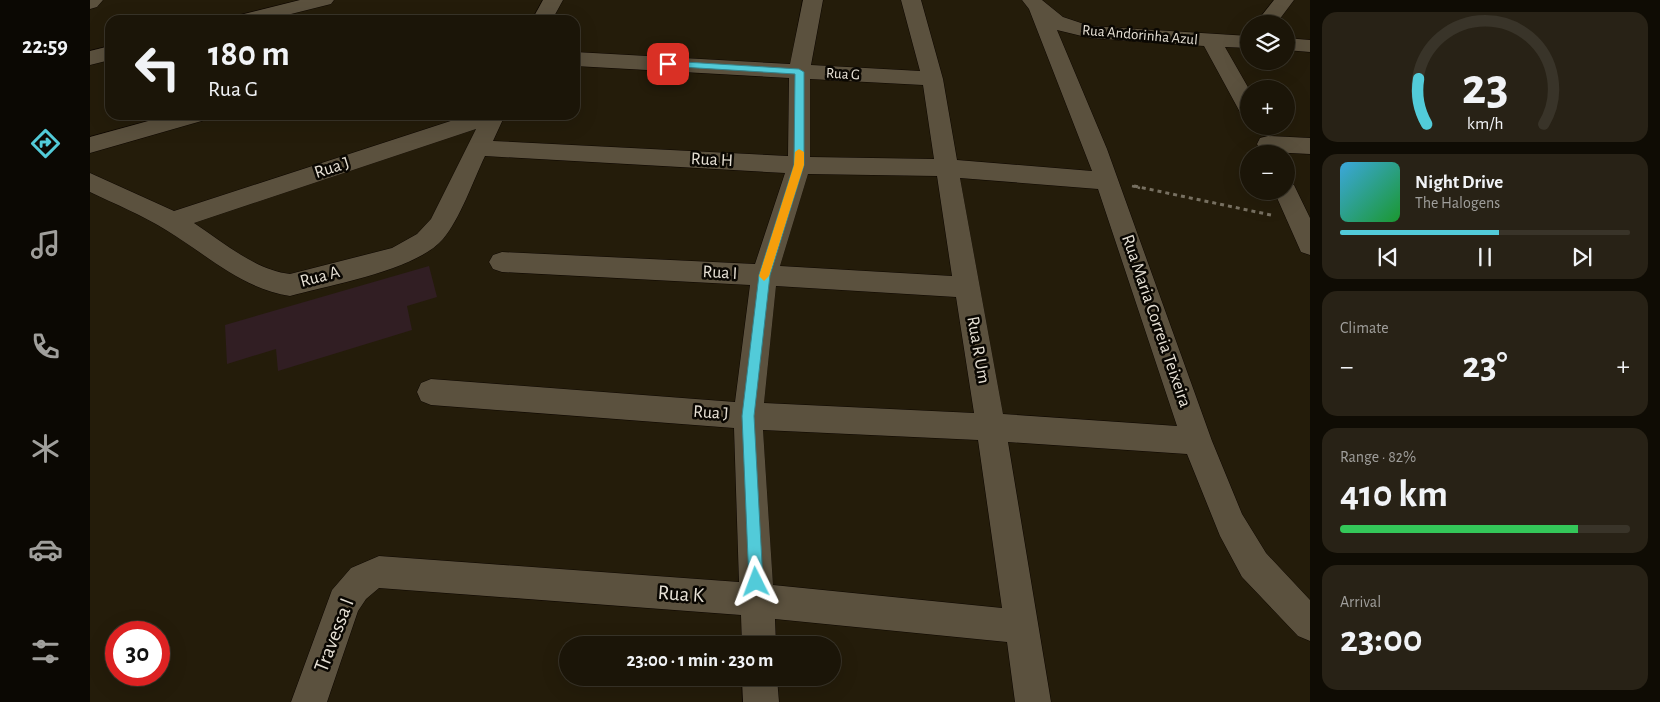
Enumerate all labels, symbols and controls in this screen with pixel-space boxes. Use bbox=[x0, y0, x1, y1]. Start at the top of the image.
map controls bbox=[1240, 15, 1295, 200]
button: layers bbox=[1240, 15, 1295, 70]
street label: Rua Andorinha Azul bbox=[1082, 22, 1198, 48]
text: 22:59 bbox=[22, 35, 68, 57]
icon: left bbox=[125, 35, 190, 100]
text: 180 m bbox=[208, 37, 290, 72]
pin bbox=[647, 43, 689, 85]
icon: arrive bbox=[654, 50, 682, 78]
text: 23 bbox=[1462, 61, 1508, 113]
street label: Rua G bbox=[826, 66, 860, 82]
text: Rua G bbox=[208, 78, 258, 100]
button: + bbox=[1240, 80, 1295, 135]
text: km/h bbox=[1467, 115, 1503, 133]
icon: directions bbox=[28, 126, 63, 161]
button: − bbox=[1240, 145, 1295, 200]
street label: Rua H bbox=[690, 150, 734, 170]
street label: Rua J bbox=[312, 154, 352, 182]
text: Night Drive bbox=[1415, 173, 1503, 192]
text: The Halogens bbox=[1415, 195, 1500, 211]
icon: music bbox=[28, 227, 63, 262]
street label: Rua Maria Correia Teixeira bbox=[1118, 232, 1194, 410]
icon: previous bbox=[1374, 243, 1402, 271]
icon: pause bbox=[1471, 243, 1499, 271]
icon: next bbox=[1568, 243, 1596, 271]
street label: Rua A bbox=[298, 263, 342, 291]
street label: Rua I bbox=[702, 263, 738, 283]
street label: Rua R Um bbox=[963, 315, 993, 385]
text: Climate bbox=[1340, 320, 1389, 336]
icon: phone bbox=[28, 329, 63, 364]
text: 23° bbox=[1462, 347, 1508, 385]
text: − bbox=[1340, 353, 1353, 381]
text: + bbox=[1617, 353, 1630, 381]
street label: Rua J bbox=[693, 403, 729, 423]
icon: climate bbox=[28, 431, 63, 466]
text: Range · 82% bbox=[1340, 449, 1416, 465]
text: 410 km bbox=[1340, 476, 1448, 514]
icon: car bbox=[28, 532, 63, 567]
position arrow bbox=[729, 555, 781, 607]
street label: Rua K bbox=[657, 582, 705, 606]
text: Arrival bbox=[1340, 594, 1381, 610]
street label: Travessa I bbox=[310, 595, 358, 675]
speed limit sign: 30 bbox=[105, 621, 170, 686]
text: 23:00 bbox=[1340, 621, 1423, 659]
icon: filters bbox=[28, 634, 63, 669]
text: 23:00 · 1 min · 230 m bbox=[627, 651, 773, 670]

